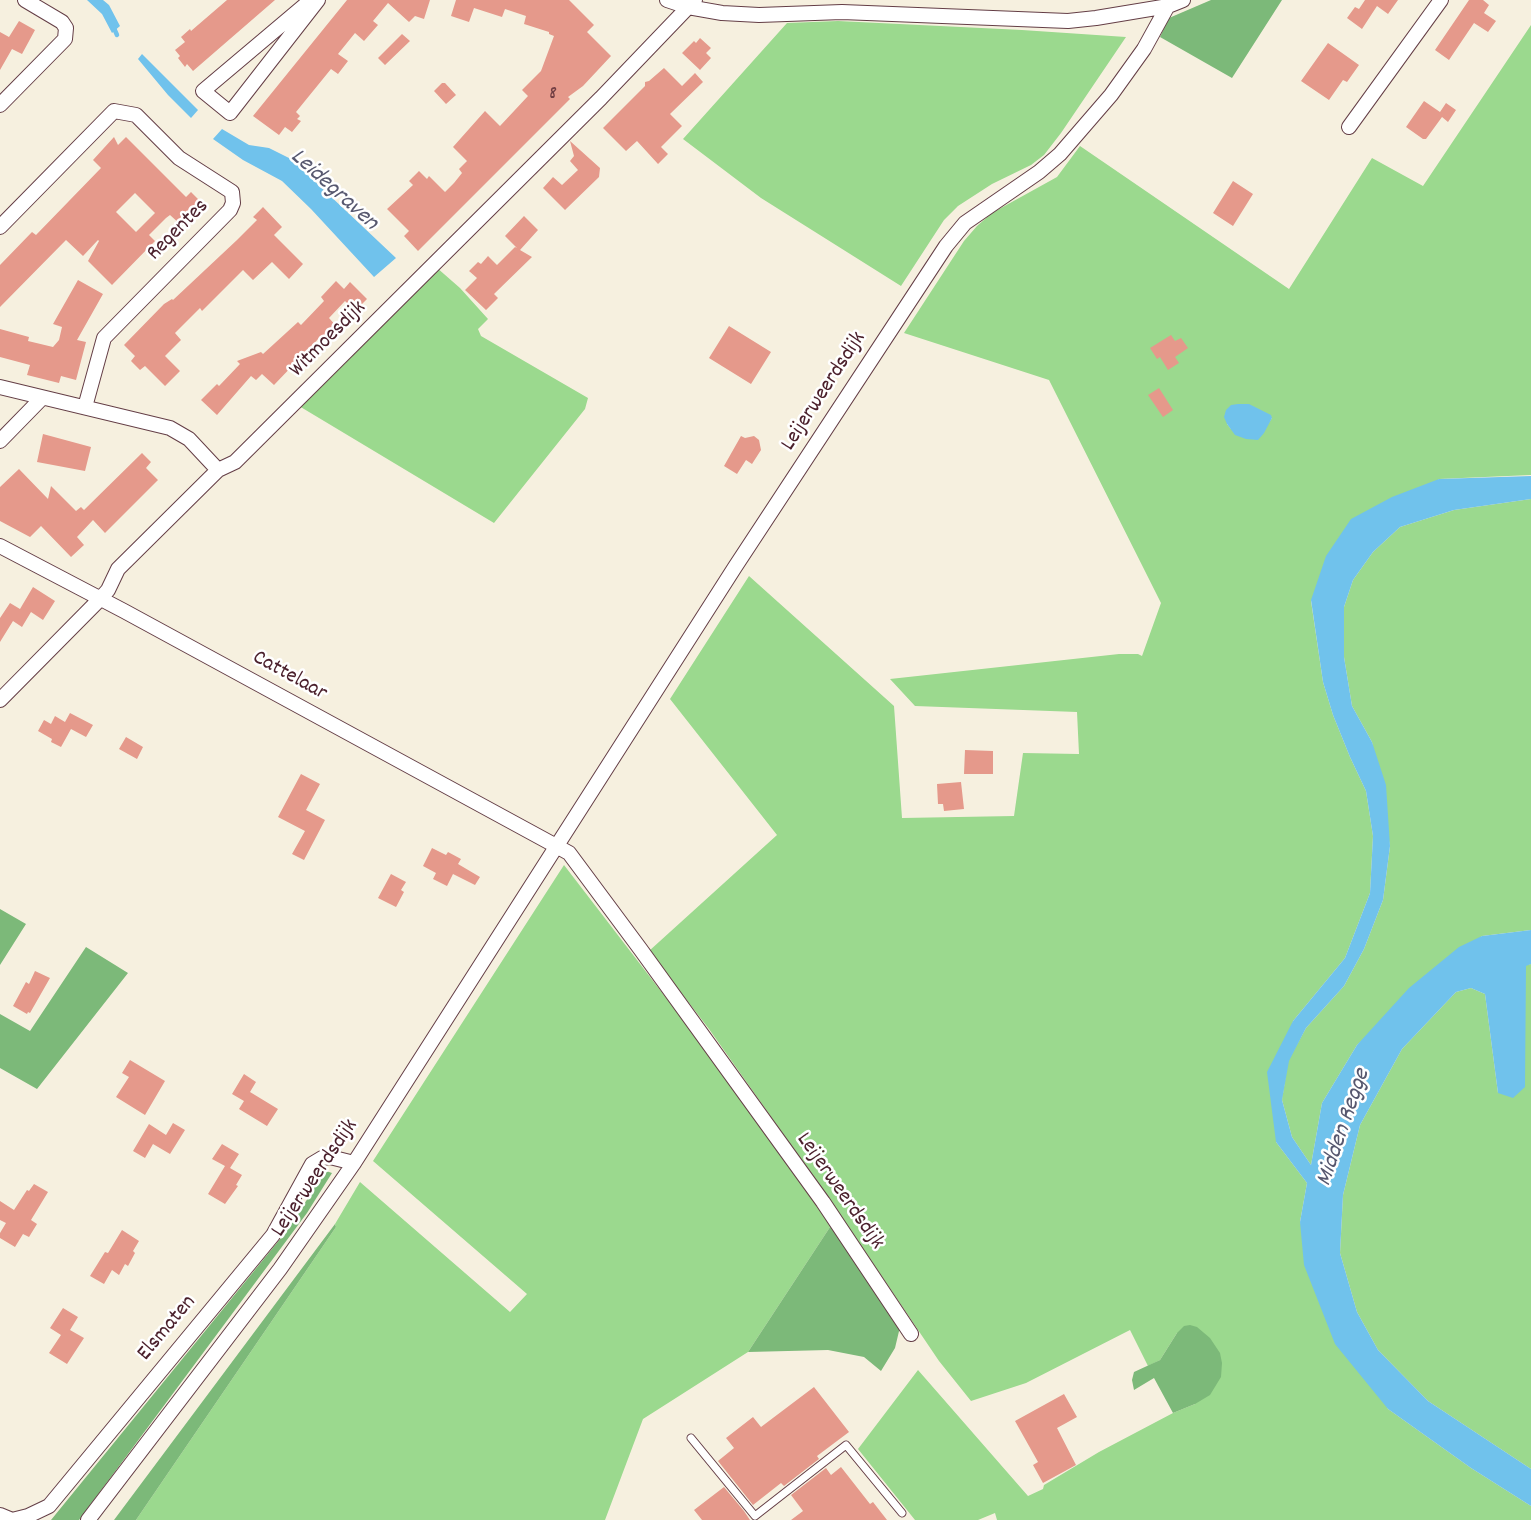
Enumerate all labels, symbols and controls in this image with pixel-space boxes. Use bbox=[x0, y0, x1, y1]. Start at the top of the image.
house number: 8 bbox=[549, 83, 557, 107]
water label: Leidegraven bbox=[283, 144, 383, 238]
street label: Regentes bbox=[142, 194, 216, 268]
street label: Witmoesdijk bbox=[285, 296, 373, 384]
street label: Leijerweerdsdijk bbox=[777, 327, 873, 457]
street label: Cattelaar bbox=[247, 646, 331, 708]
water label: Midden Regge bbox=[1312, 1066, 1378, 1190]
street label: Leijerweerdsdijk bbox=[267, 1115, 365, 1243]
street label: Leijerweerdsdijk bbox=[789, 1128, 889, 1256]
street label: Elsmaten bbox=[133, 1291, 203, 1367]

